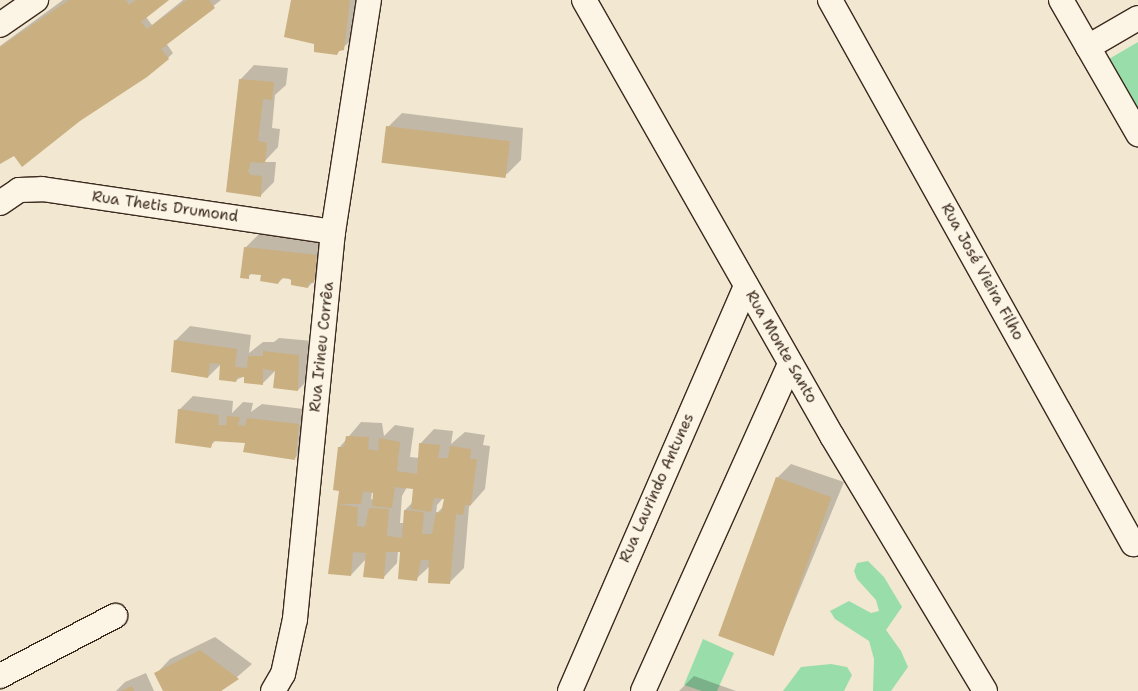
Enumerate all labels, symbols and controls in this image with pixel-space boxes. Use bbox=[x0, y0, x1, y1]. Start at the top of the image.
street label: Rua Thetis Drumond bbox=[91, 188, 239, 226]
street label: Rua José Vieira Filho bbox=[937, 200, 1027, 344]
street label: Rua Irineu Corrêa bbox=[306, 281, 338, 413]
street label: Rua Monte Santo bbox=[742, 288, 820, 406]
street label: Rua Laurindo Antunes bbox=[616, 411, 698, 565]

